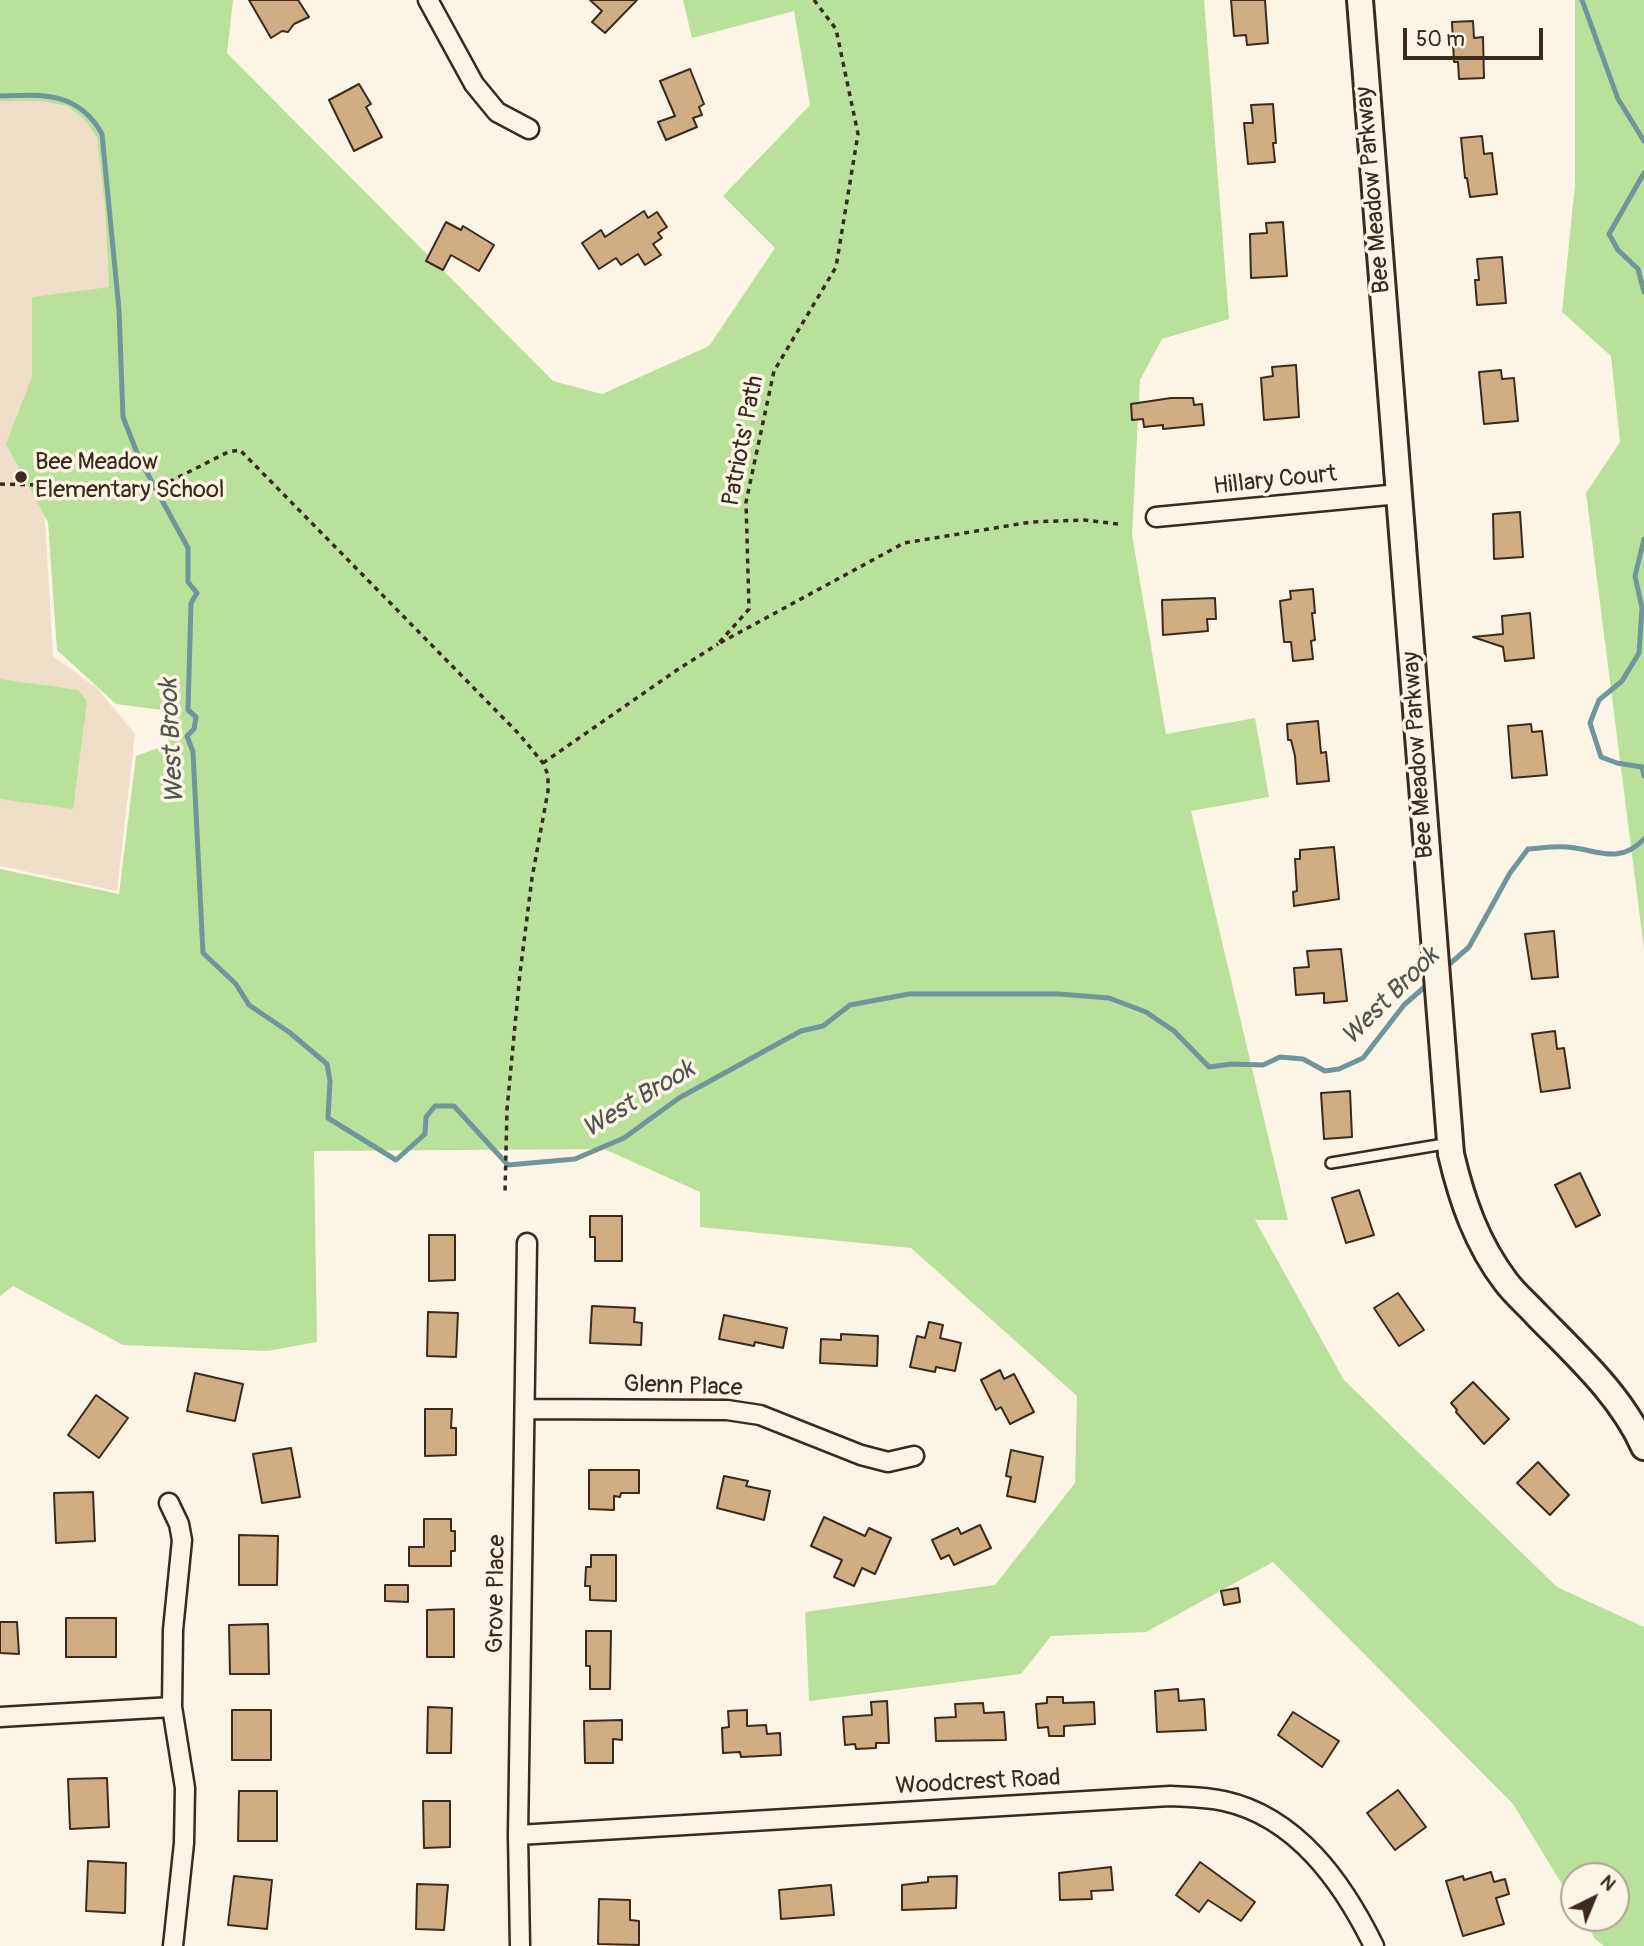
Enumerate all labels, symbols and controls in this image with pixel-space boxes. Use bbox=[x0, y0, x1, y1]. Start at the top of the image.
scale bar bbox=[1406, 14, 1546, 58]
text: 50 m bbox=[1416, 26, 1465, 53]
street label: Bee Meadow Parkway bbox=[1351, 85, 1397, 295]
street label: Patriots' Path bbox=[717, 373, 771, 509]
place label: Bee Meadow Elementary School bbox=[35, 449, 225, 505]
street label: Hillary Court bbox=[1212, 460, 1338, 502]
marker: Bee Meadow Elementary School bbox=[13, 469, 29, 485]
street label: Bee Meadow Parkway bbox=[1397, 650, 1441, 860]
water label: West Brook bbox=[154, 678, 192, 804]
water label: West Brook bbox=[1336, 942, 1446, 1052]
water label: West Brook bbox=[577, 1054, 701, 1146]
street label: Glenn Place bbox=[623, 1371, 743, 1403]
street label: Grove Place bbox=[482, 1534, 512, 1654]
street label: Woodcrest Road bbox=[895, 1764, 1061, 1802]
north arrow bbox=[1560, 1862, 1630, 1932]
text: N bbox=[1595, 1870, 1621, 1896]

